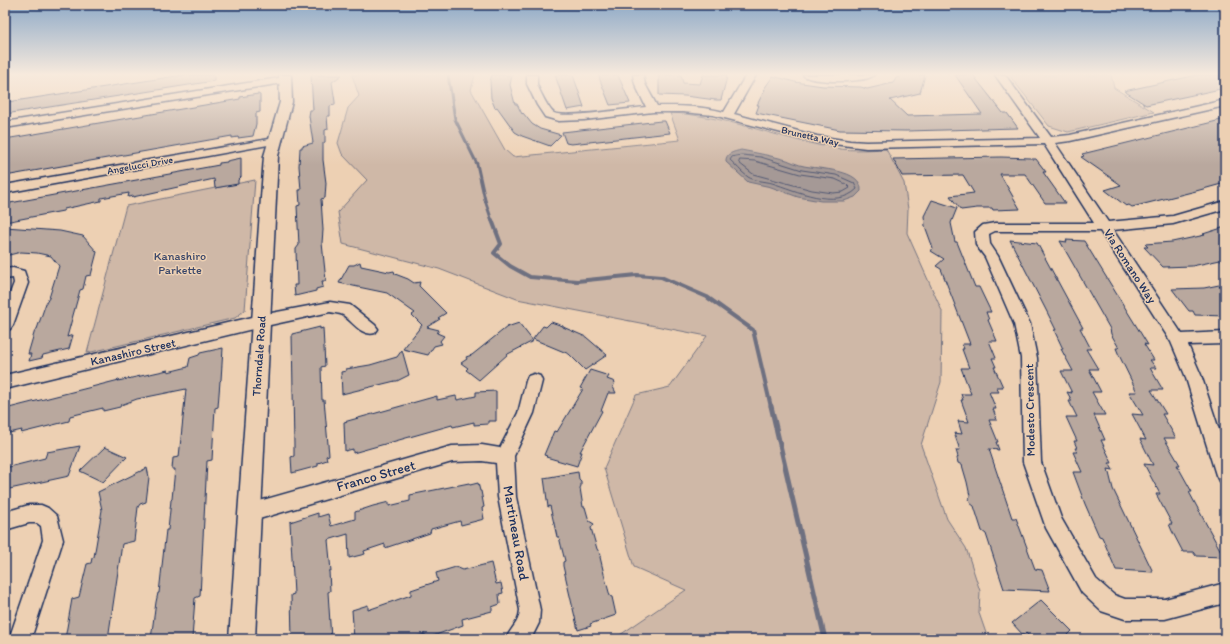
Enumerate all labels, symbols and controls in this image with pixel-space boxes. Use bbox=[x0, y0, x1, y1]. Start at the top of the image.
street label: Brunetta Way bbox=[780, 123, 840, 149]
street label: Angelucci Drive bbox=[106, 153, 174, 177]
street label: Via Romano Way bbox=[1101, 226, 1159, 306]
park label: Kanashiro Parkette bbox=[154, 249, 206, 277]
street label: Thorndale Road bbox=[249, 315, 269, 397]
street label: Kanashiro Street bbox=[89, 335, 177, 369]
street label: Modesto Crescent bbox=[1022, 363, 1038, 456]
street label: Franco Street bbox=[335, 457, 417, 495]
street label: Martineau Road bbox=[499, 484, 533, 582]

